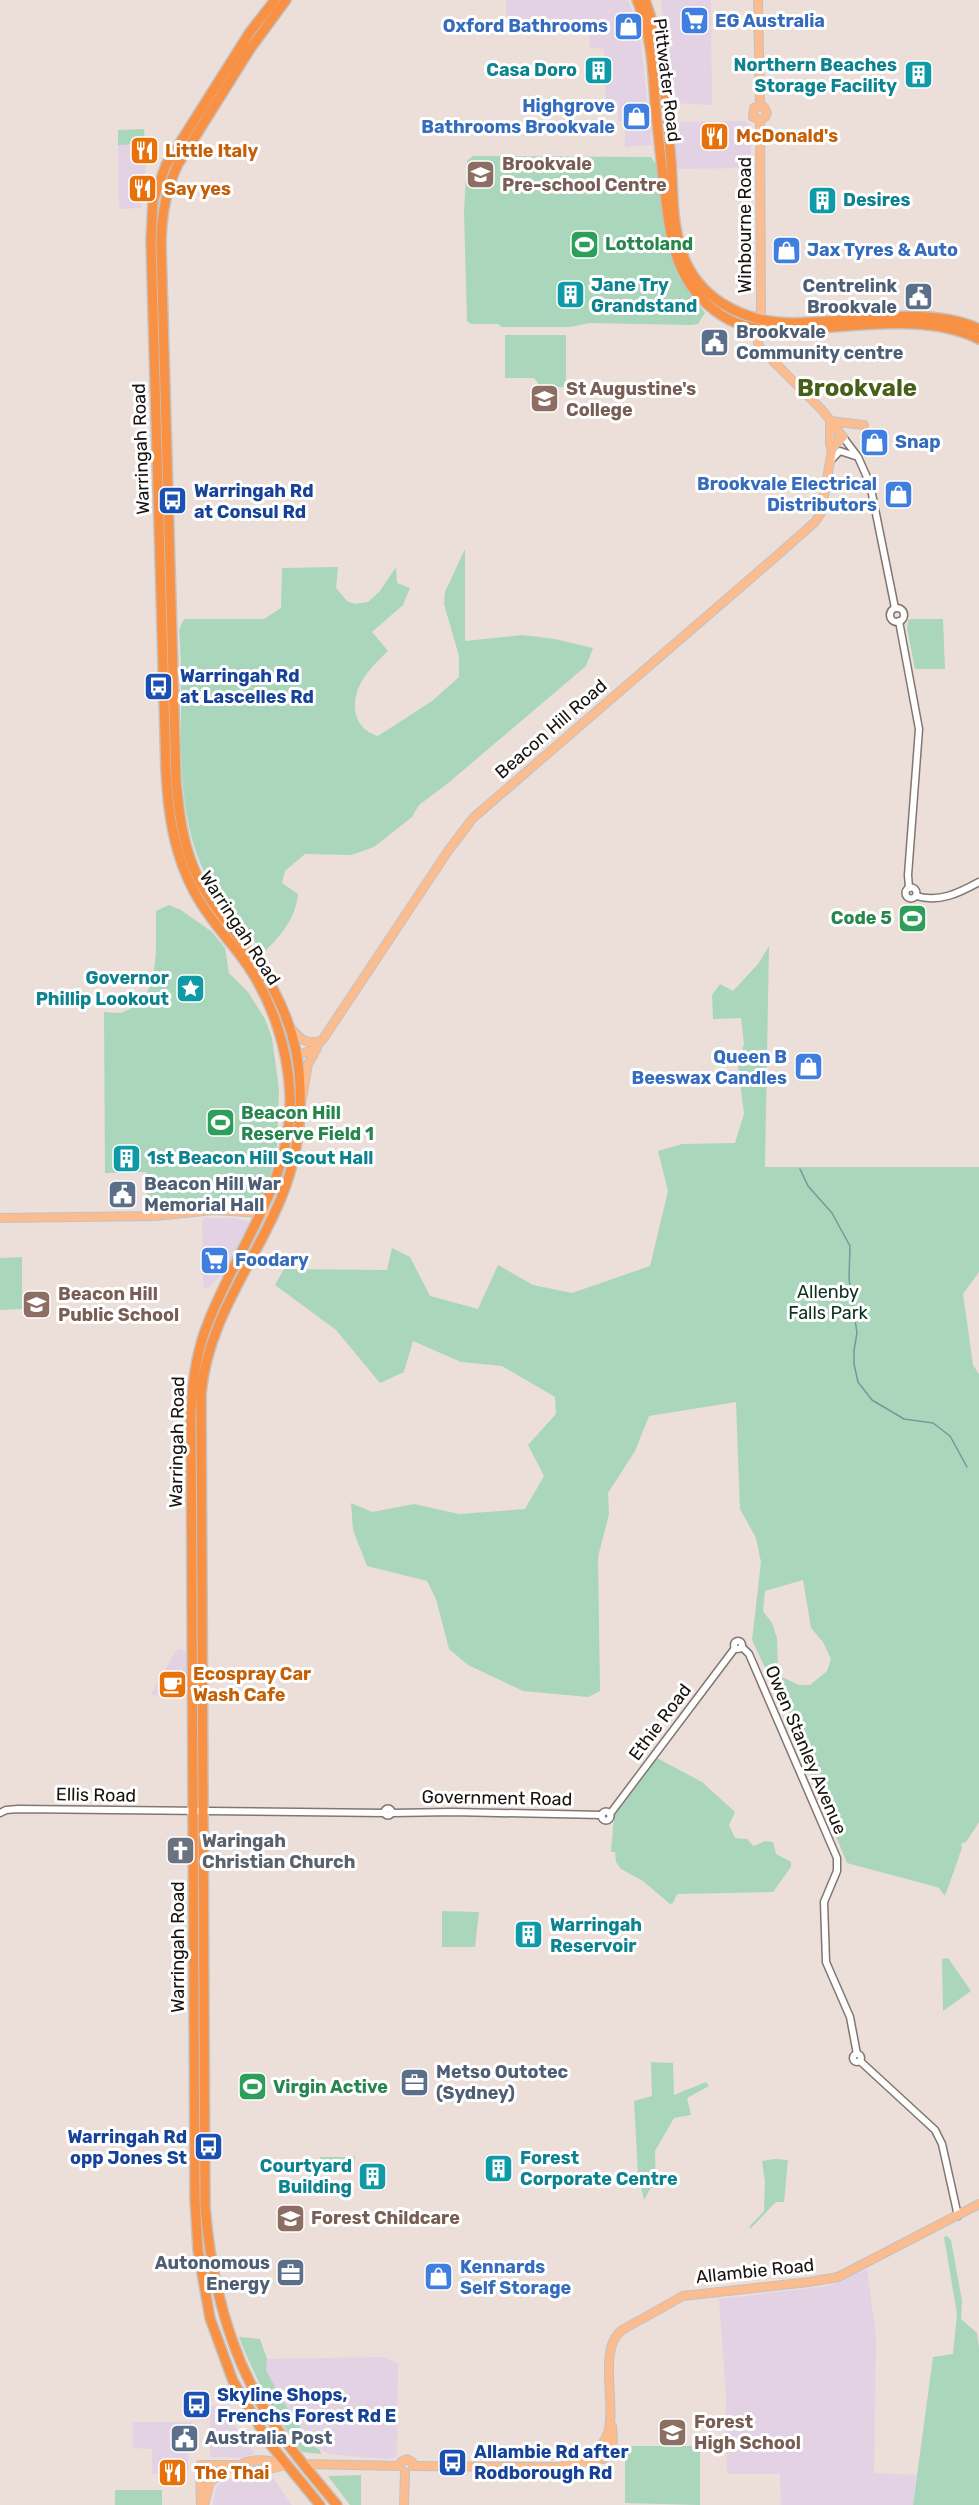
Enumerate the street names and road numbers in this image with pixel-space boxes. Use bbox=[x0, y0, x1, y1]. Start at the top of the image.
street label: Pittwater Road bbox=[648, 17, 686, 143]
street label: Winbourne Road bbox=[734, 157, 756, 293]
street label: Warringah Road bbox=[128, 383, 154, 515]
street label: Beacon Hill Road bbox=[491, 675, 611, 783]
street label: Warringah Road bbox=[195, 867, 285, 989]
street label: Warringah Road bbox=[165, 1376, 189, 1508]
street label: Owen Stanley Avenue bbox=[760, 1662, 852, 1838]
street label: Ethie Road bbox=[624, 1679, 696, 1765]
street label: Ellis Road bbox=[56, 1783, 136, 1807]
street label: Government Road bbox=[421, 1786, 573, 1810]
street label: Warringah Road bbox=[167, 1881, 189, 2013]
street label: Allambie Road bbox=[695, 2254, 815, 2288]

